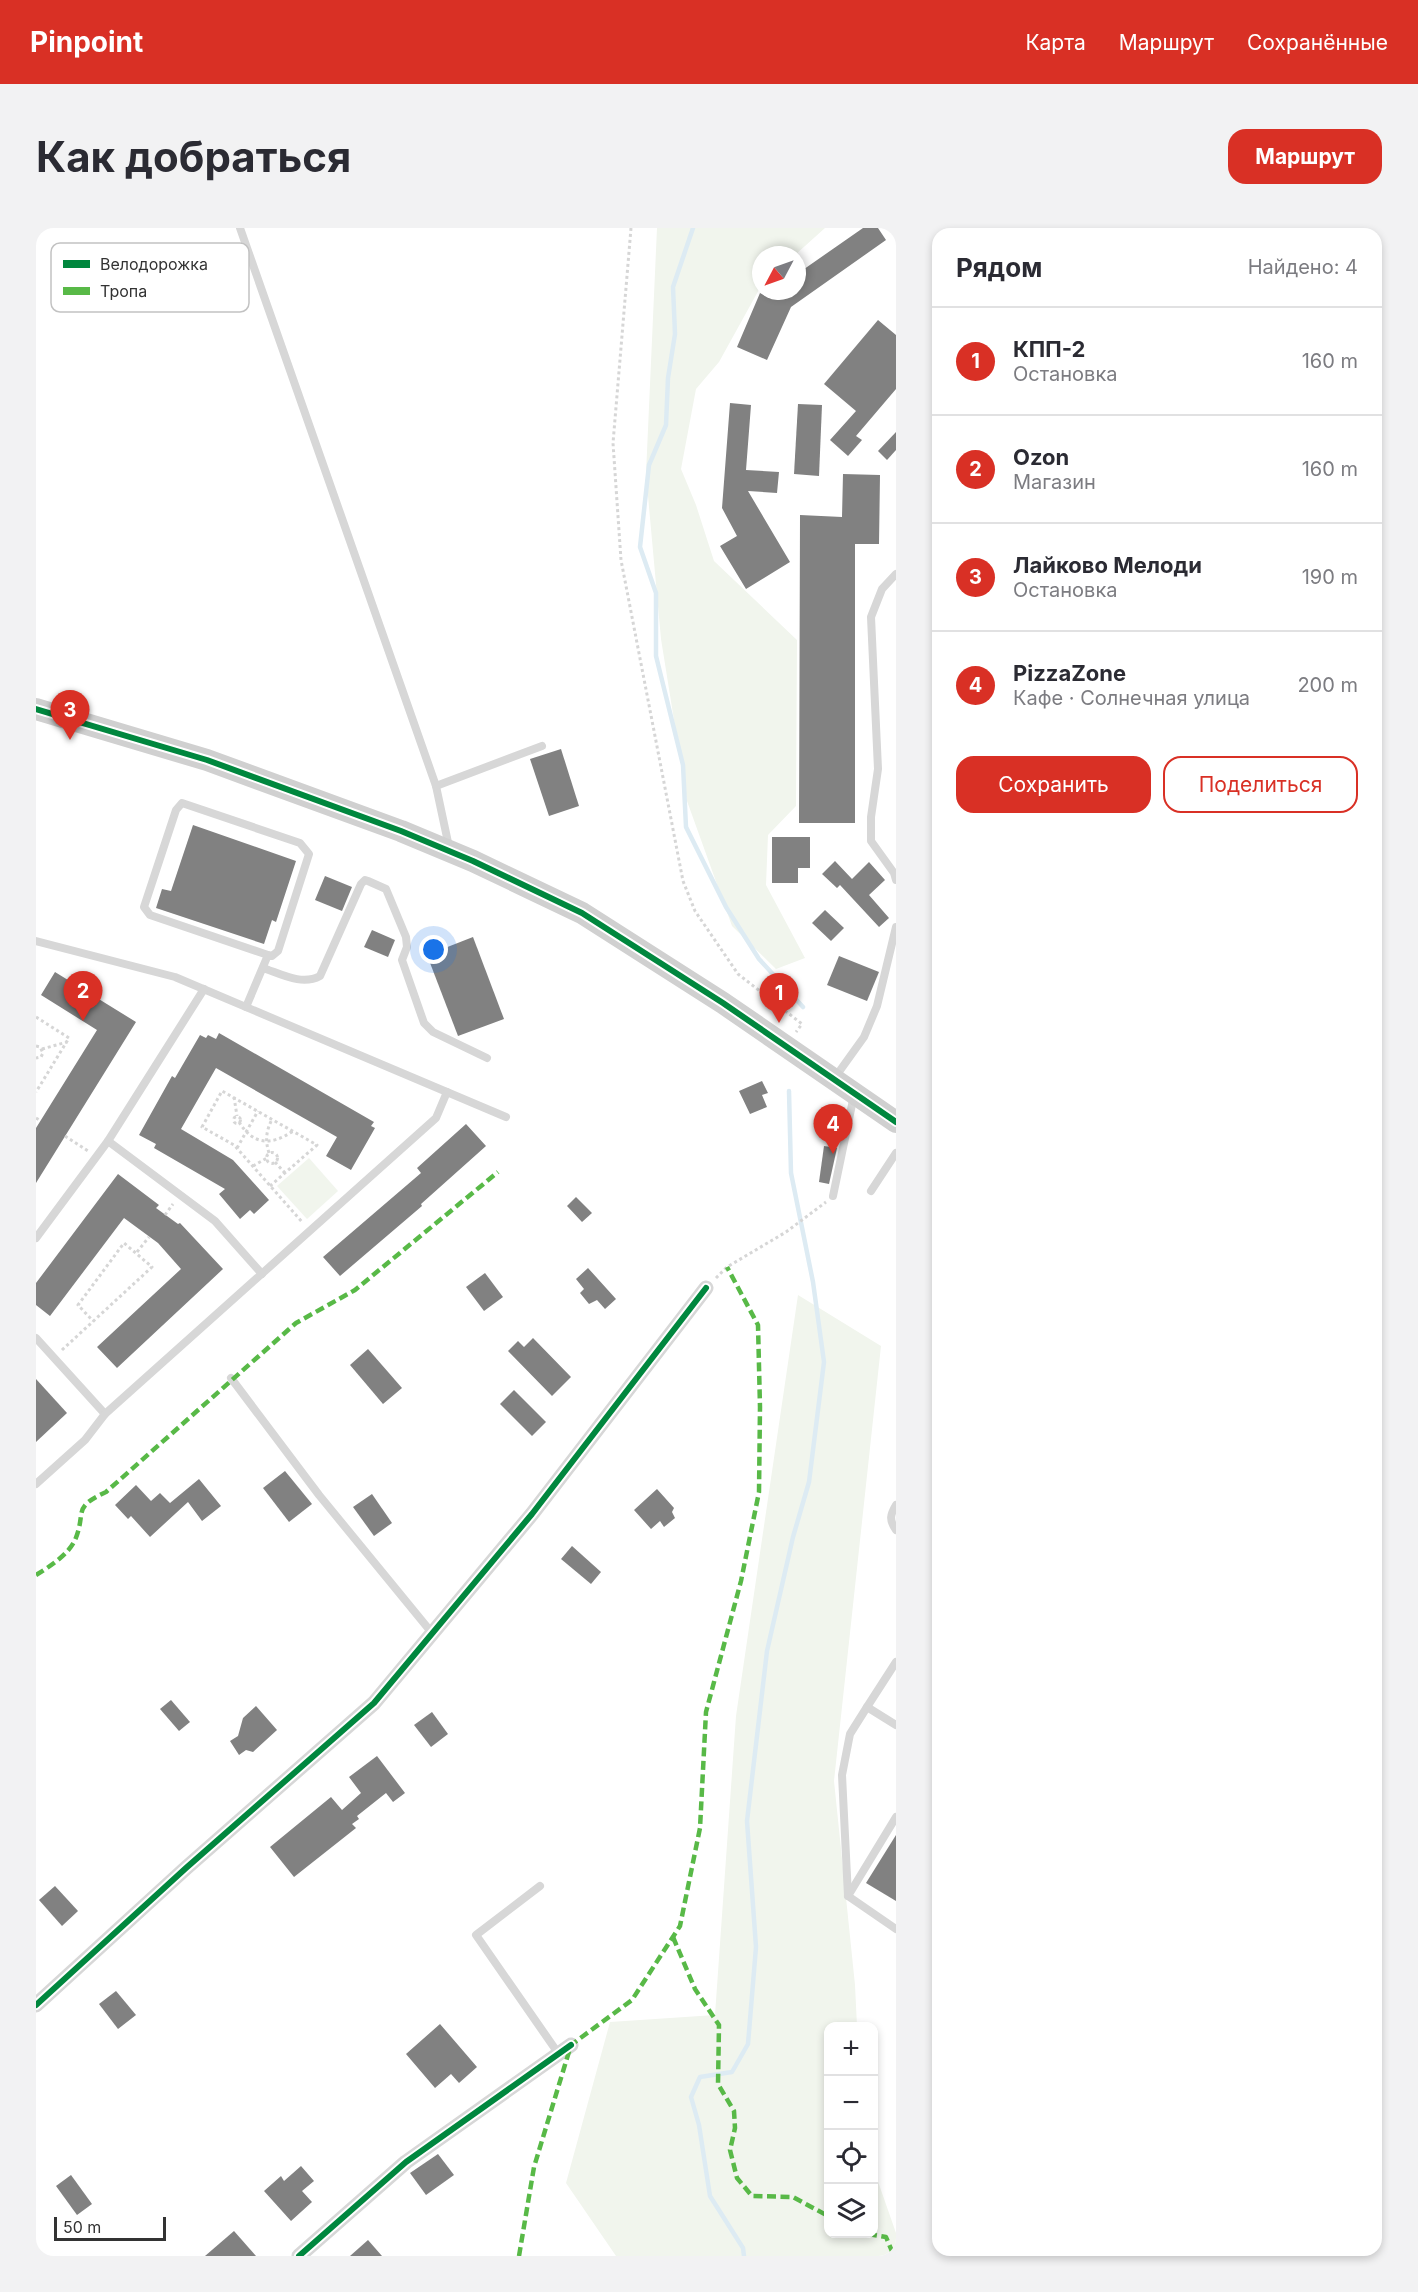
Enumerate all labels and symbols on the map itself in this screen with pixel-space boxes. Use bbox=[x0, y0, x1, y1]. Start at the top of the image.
legend bbox=[51, 243, 249, 312]
north arrow bbox=[752, 246, 806, 300]
text: Велодорожка bbox=[100, 254, 208, 274]
text: Тропа bbox=[100, 281, 147, 301]
pin: 3 bbox=[51, 690, 90, 740]
your location bbox=[419, 935, 448, 964]
pin: 2 bbox=[64, 972, 102, 1021]
pin: 1 bbox=[760, 974, 798, 1023]
pin: 4 bbox=[814, 1104, 852, 1154]
scale bar bbox=[54, 2214, 166, 2242]

